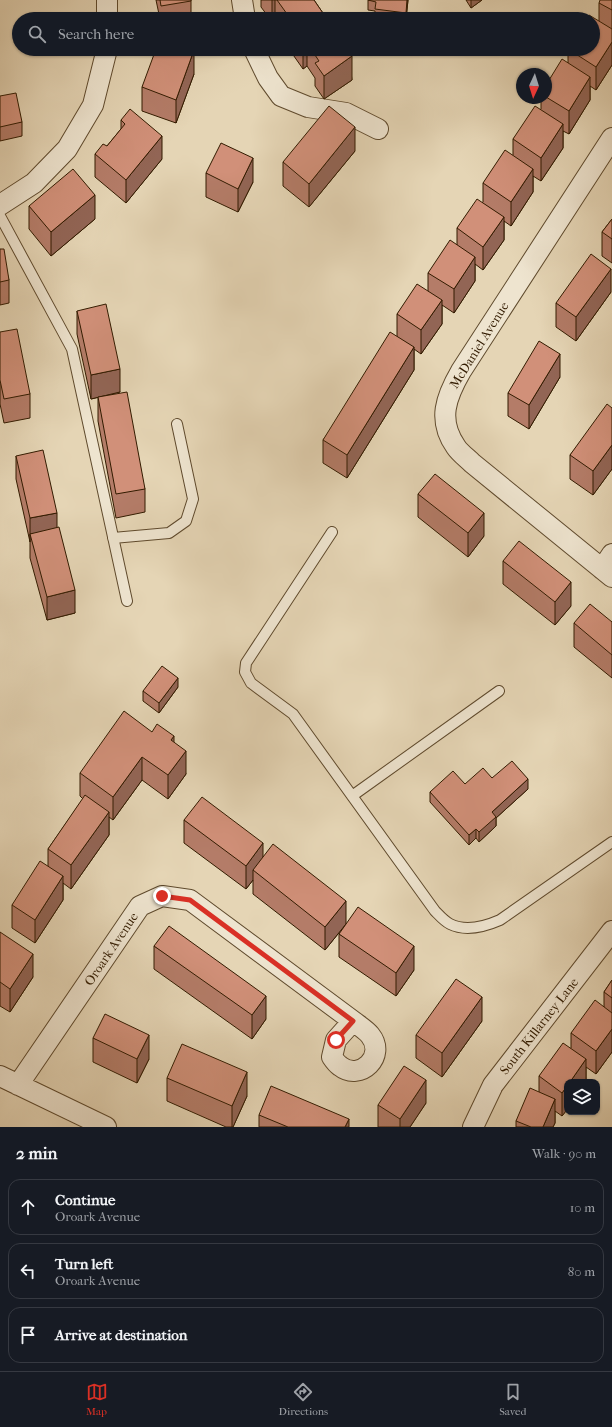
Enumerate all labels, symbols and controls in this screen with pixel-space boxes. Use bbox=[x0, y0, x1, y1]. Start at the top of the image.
search box bbox=[12, 12, 600, 56]
icon: search bbox=[26, 23, 48, 45]
text: Search here bbox=[58, 25, 134, 43]
north arrow bbox=[516, 68, 552, 104]
street label: McDaniel Avenue bbox=[446, 298, 512, 391]
route end bbox=[153, 887, 171, 905]
street label: Oroark Avenue bbox=[81, 909, 141, 989]
street label: South Killarney Lane bbox=[497, 974, 582, 1077]
route start bbox=[327, 1031, 345, 1049]
map controls bbox=[564, 1079, 600, 1115]
button: layers bbox=[564, 1079, 600, 1115]
text: 2 min bbox=[16, 1143, 57, 1163]
text: Walk · 90 m bbox=[532, 1146, 596, 1161]
text: Continue bbox=[55, 1191, 115, 1209]
icon: ahead bbox=[17, 1196, 39, 1218]
text: 10 m bbox=[570, 1200, 595, 1215]
text: Oroark Avenue bbox=[55, 1209, 140, 1224]
text: Turn left bbox=[55, 1255, 113, 1273]
icon: left bbox=[17, 1260, 39, 1282]
text: 80 m bbox=[568, 1264, 595, 1279]
text: Oroark Avenue bbox=[55, 1273, 140, 1288]
icon: arrive bbox=[17, 1324, 39, 1346]
text: Arrive at destination bbox=[55, 1326, 187, 1344]
tab: Map bbox=[86, 1381, 108, 1418]
tab: Directions bbox=[279, 1381, 328, 1418]
tab: Saved bbox=[499, 1381, 526, 1418]

